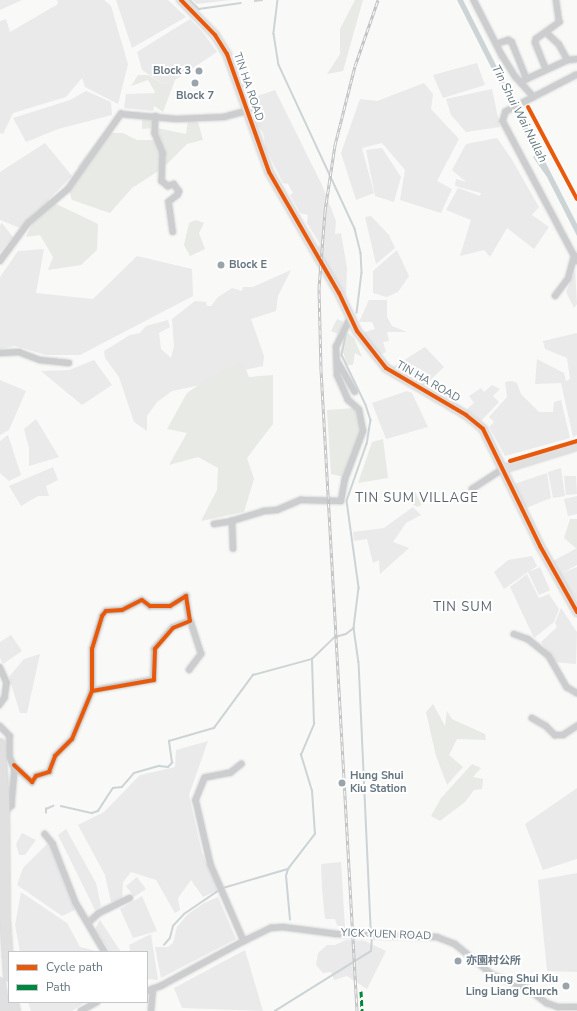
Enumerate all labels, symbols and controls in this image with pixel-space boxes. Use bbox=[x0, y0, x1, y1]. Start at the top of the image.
street label: TIN HA ROAD bbox=[230, 51, 266, 123]
water label: Tin Shui Wai Nullah bbox=[488, 63, 550, 165]
place label: Block 3 bbox=[153, 64, 191, 78]
marker: Block 3 bbox=[194, 66, 204, 76]
marker: Block 7 bbox=[190, 78, 200, 88]
place label: Block 7 bbox=[176, 89, 214, 103]
place label: Block E bbox=[229, 258, 267, 272]
marker: Block E bbox=[216, 260, 226, 270]
street label: TIN HA ROAD bbox=[394, 358, 462, 406]
district label: TIN SUM VILLAGE bbox=[355, 490, 479, 506]
district label: TIN SUM bbox=[433, 599, 493, 615]
place label: Hung Shui Kiu Station bbox=[350, 770, 406, 796]
marker: Hung Shui Kiu Station bbox=[337, 778, 347, 788]
street label: YICK YUEN ROAD bbox=[341, 927, 431, 943]
legend bbox=[8, 951, 148, 1003]
place label: 亦園村公所 bbox=[466, 954, 521, 968]
marker: 亦園村公所 bbox=[453, 956, 463, 966]
text: Cycle path bbox=[46, 959, 103, 975]
place label: Hung Shui Kiu Ling Liang Church bbox=[466, 973, 558, 999]
text: Path bbox=[46, 979, 71, 995]
marker: Hung Shui Kiu Ling Liang Church bbox=[561, 981, 571, 991]

